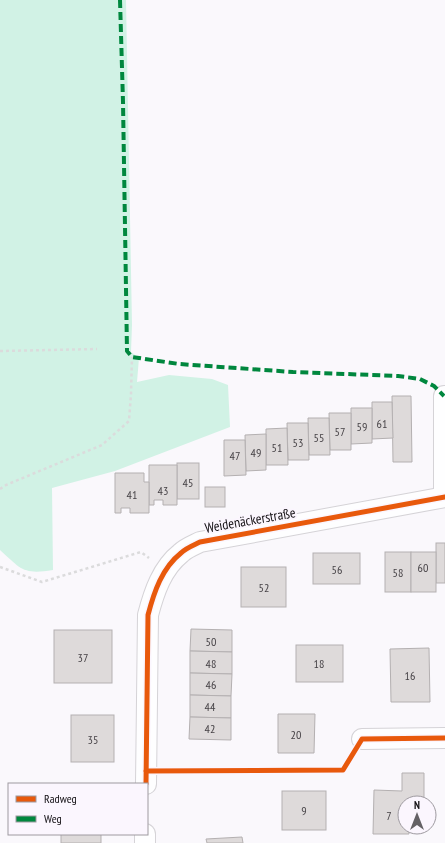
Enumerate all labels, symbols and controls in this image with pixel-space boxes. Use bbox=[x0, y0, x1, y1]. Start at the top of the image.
house number: 61 bbox=[377, 416, 387, 431]
house number: 59 bbox=[357, 419, 367, 434]
house number: 57 bbox=[335, 424, 345, 439]
house number: 55 bbox=[314, 430, 324, 445]
house number: 53 bbox=[293, 435, 303, 450]
house number: 51 bbox=[272, 440, 282, 455]
house number: 49 bbox=[251, 445, 261, 460]
house number: 47 bbox=[230, 448, 240, 463]
house number: 45 bbox=[183, 475, 193, 490]
house number: 43 bbox=[158, 483, 168, 498]
house number: 41 bbox=[127, 487, 137, 502]
street label: Weidenäckerstraße bbox=[203, 503, 297, 537]
house number: 60 bbox=[418, 560, 428, 575]
house number: 56 bbox=[332, 562, 342, 577]
house number: 58 bbox=[393, 565, 403, 580]
house number: 52 bbox=[259, 580, 269, 595]
house number: 50 bbox=[206, 634, 216, 649]
house number: 37 bbox=[78, 650, 88, 665]
house number: 48 bbox=[206, 656, 216, 671]
house number: 18 bbox=[314, 656, 324, 671]
house number: 16 bbox=[405, 668, 415, 683]
house number: 46 bbox=[206, 677, 216, 692]
house number: 44 bbox=[205, 699, 216, 714]
house number: 42 bbox=[205, 721, 215, 736]
house number: 20 bbox=[291, 727, 301, 742]
house number: 35 bbox=[88, 732, 98, 747]
legend bbox=[8, 783, 148, 835]
text: Radweg bbox=[44, 791, 77, 806]
north arrow bbox=[397, 795, 437, 835]
text: N bbox=[414, 798, 420, 812]
house number: 9 bbox=[301, 803, 307, 818]
house number: 7 bbox=[386, 808, 392, 823]
text: Weg bbox=[44, 811, 62, 826]

